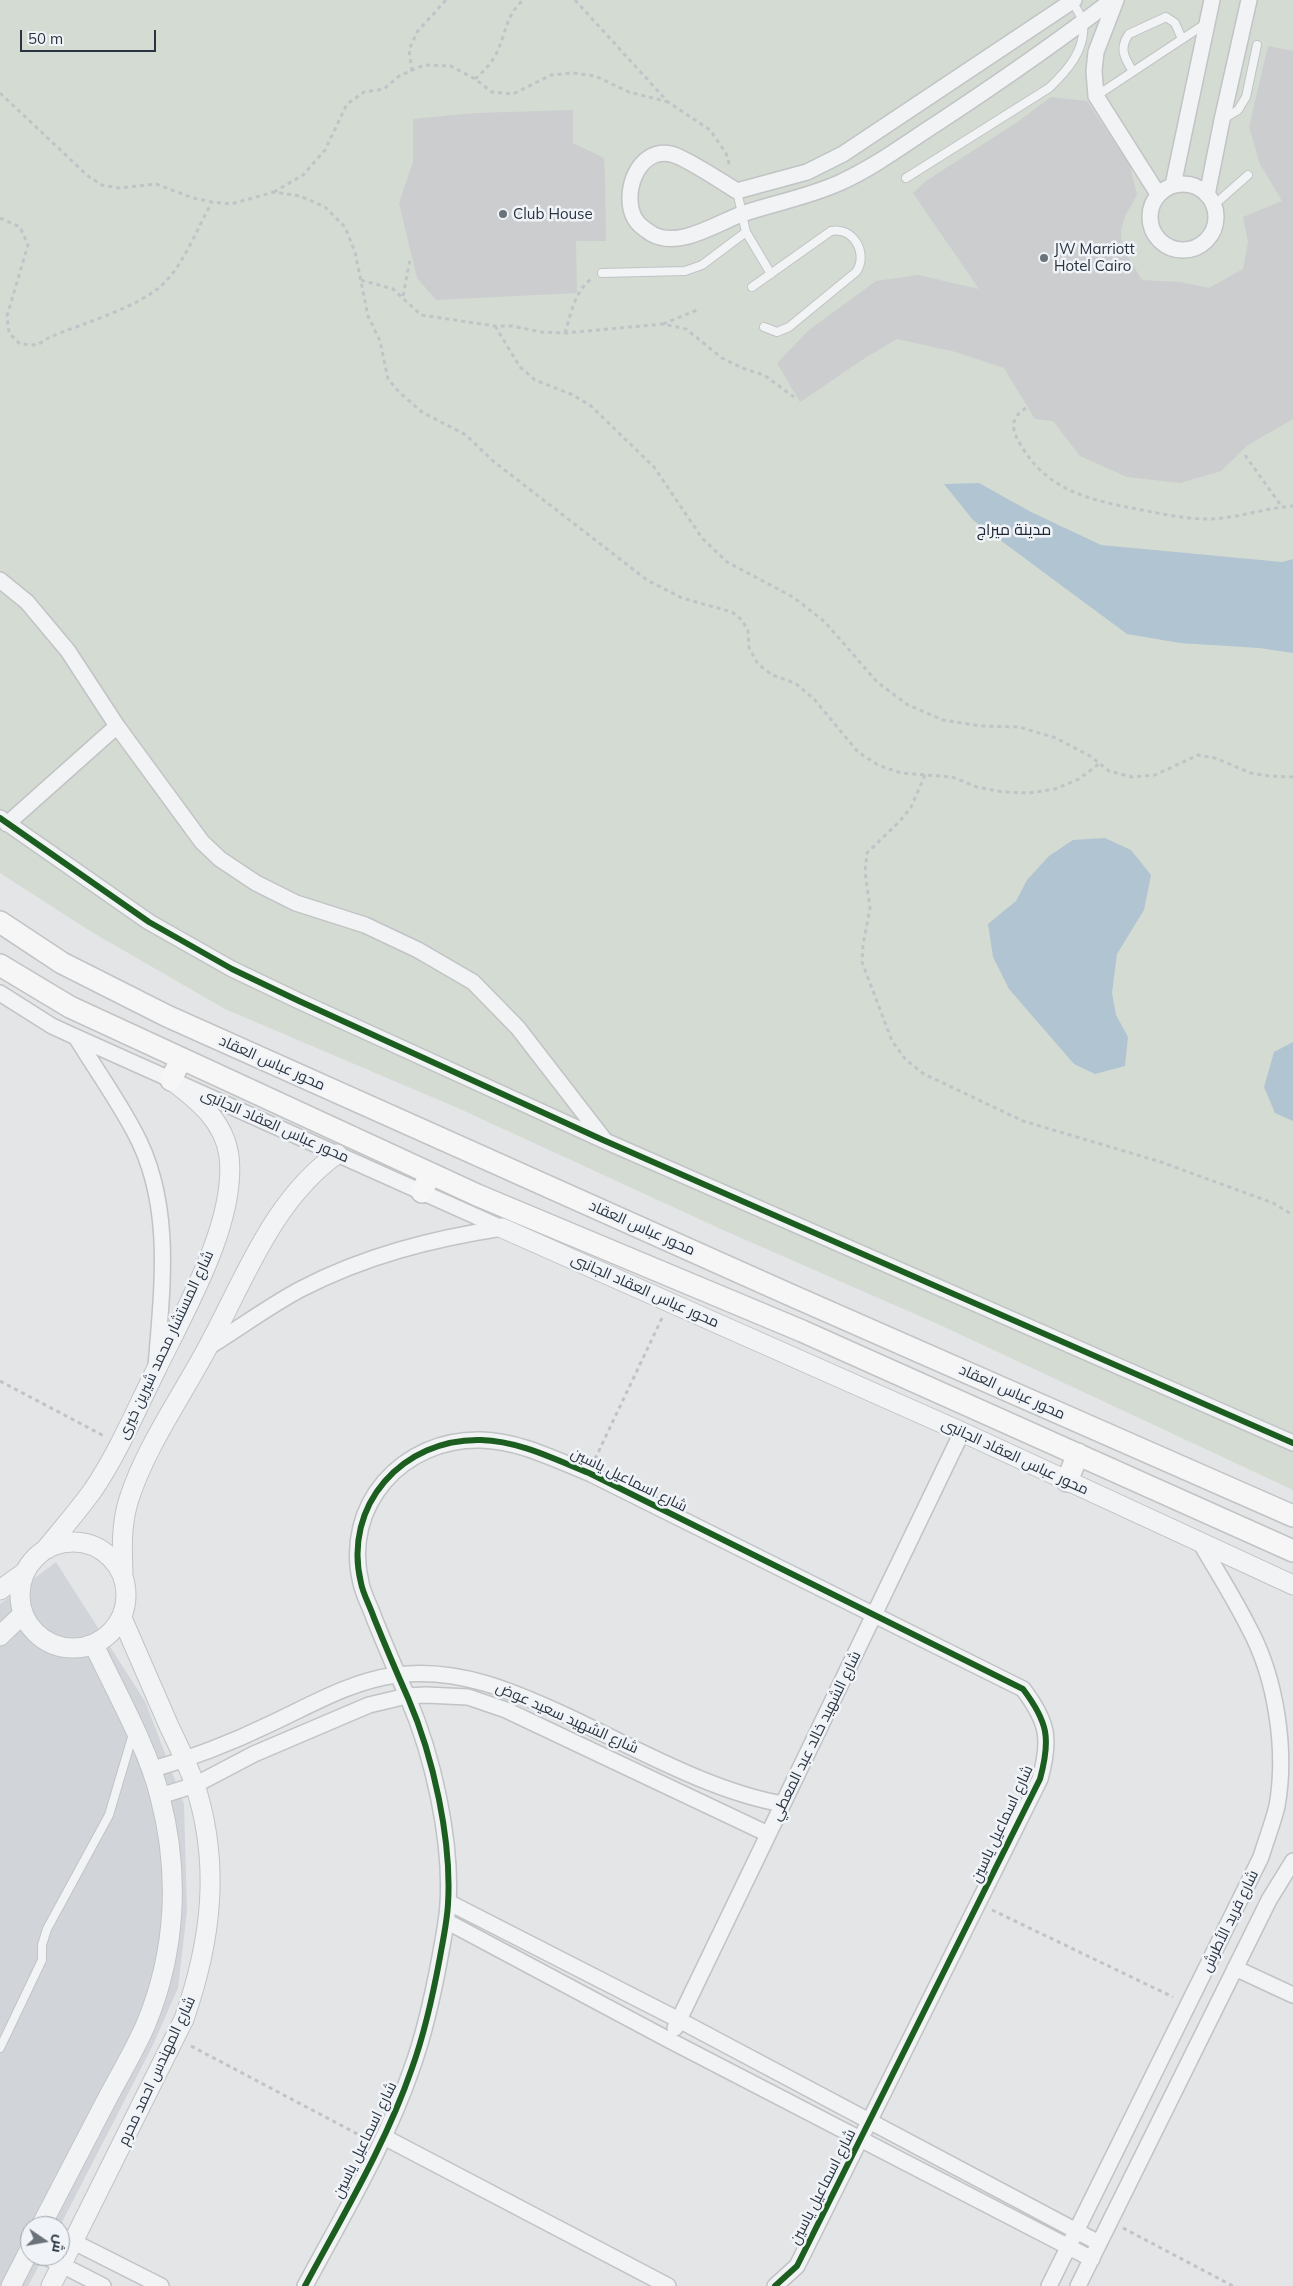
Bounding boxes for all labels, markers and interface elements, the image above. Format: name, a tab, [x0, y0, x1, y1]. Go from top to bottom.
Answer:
scale bar	[22, 20, 159, 52]
text: 50 m	[28, 29, 63, 48]
place label: Club House	[513, 205, 593, 223]
marker: Club House	[497, 208, 509, 220]
place label: JW Marriott Hotel Cairo	[1054, 240, 1135, 275]
marker: JW Marriott Hotel Cairo	[1038, 252, 1050, 264]
district label: مدينة ميراج	[977, 520, 1051, 540]
street label: محور عباس العقاد	[216, 1032, 328, 1094]
street label: محور عباس العقاد الجانبى	[198, 1085, 352, 1167]
street label: محور عباس العقاد	[586, 1197, 698, 1259]
street label: شارع المستشار محمد شيرين خيرى	[114, 1248, 218, 1442]
street label: محور عباس العقاد الجانبى	[568, 1250, 722, 1332]
street label: محور عباس العقاد	[956, 1361, 1068, 1423]
street label: محور عباس العقاد الجانبى	[939, 1415, 1091, 1499]
street label: شارع اسماعيل ياسين	[568, 1444, 690, 1516]
street label: شارع الشهيد خالد عبد المعطي	[767, 1648, 865, 1824]
street label: شارع الشهيد سعيد عوض	[493, 1678, 641, 1758]
street label: شارع اسماعيل ياسين	[967, 1762, 1037, 1886]
street label: شارع فريد الأطرش	[1198, 1867, 1262, 1975]
street label: شارع المهندس احمد محرم	[114, 1993, 200, 2149]
street label: شارع اسماعيل ياسين	[329, 2079, 401, 2201]
street label: شارع اسماعيل ياسين	[786, 2126, 860, 2248]
north arrow	[20, 2216, 70, 2266]
text: ش	[48, 2233, 69, 2255]

